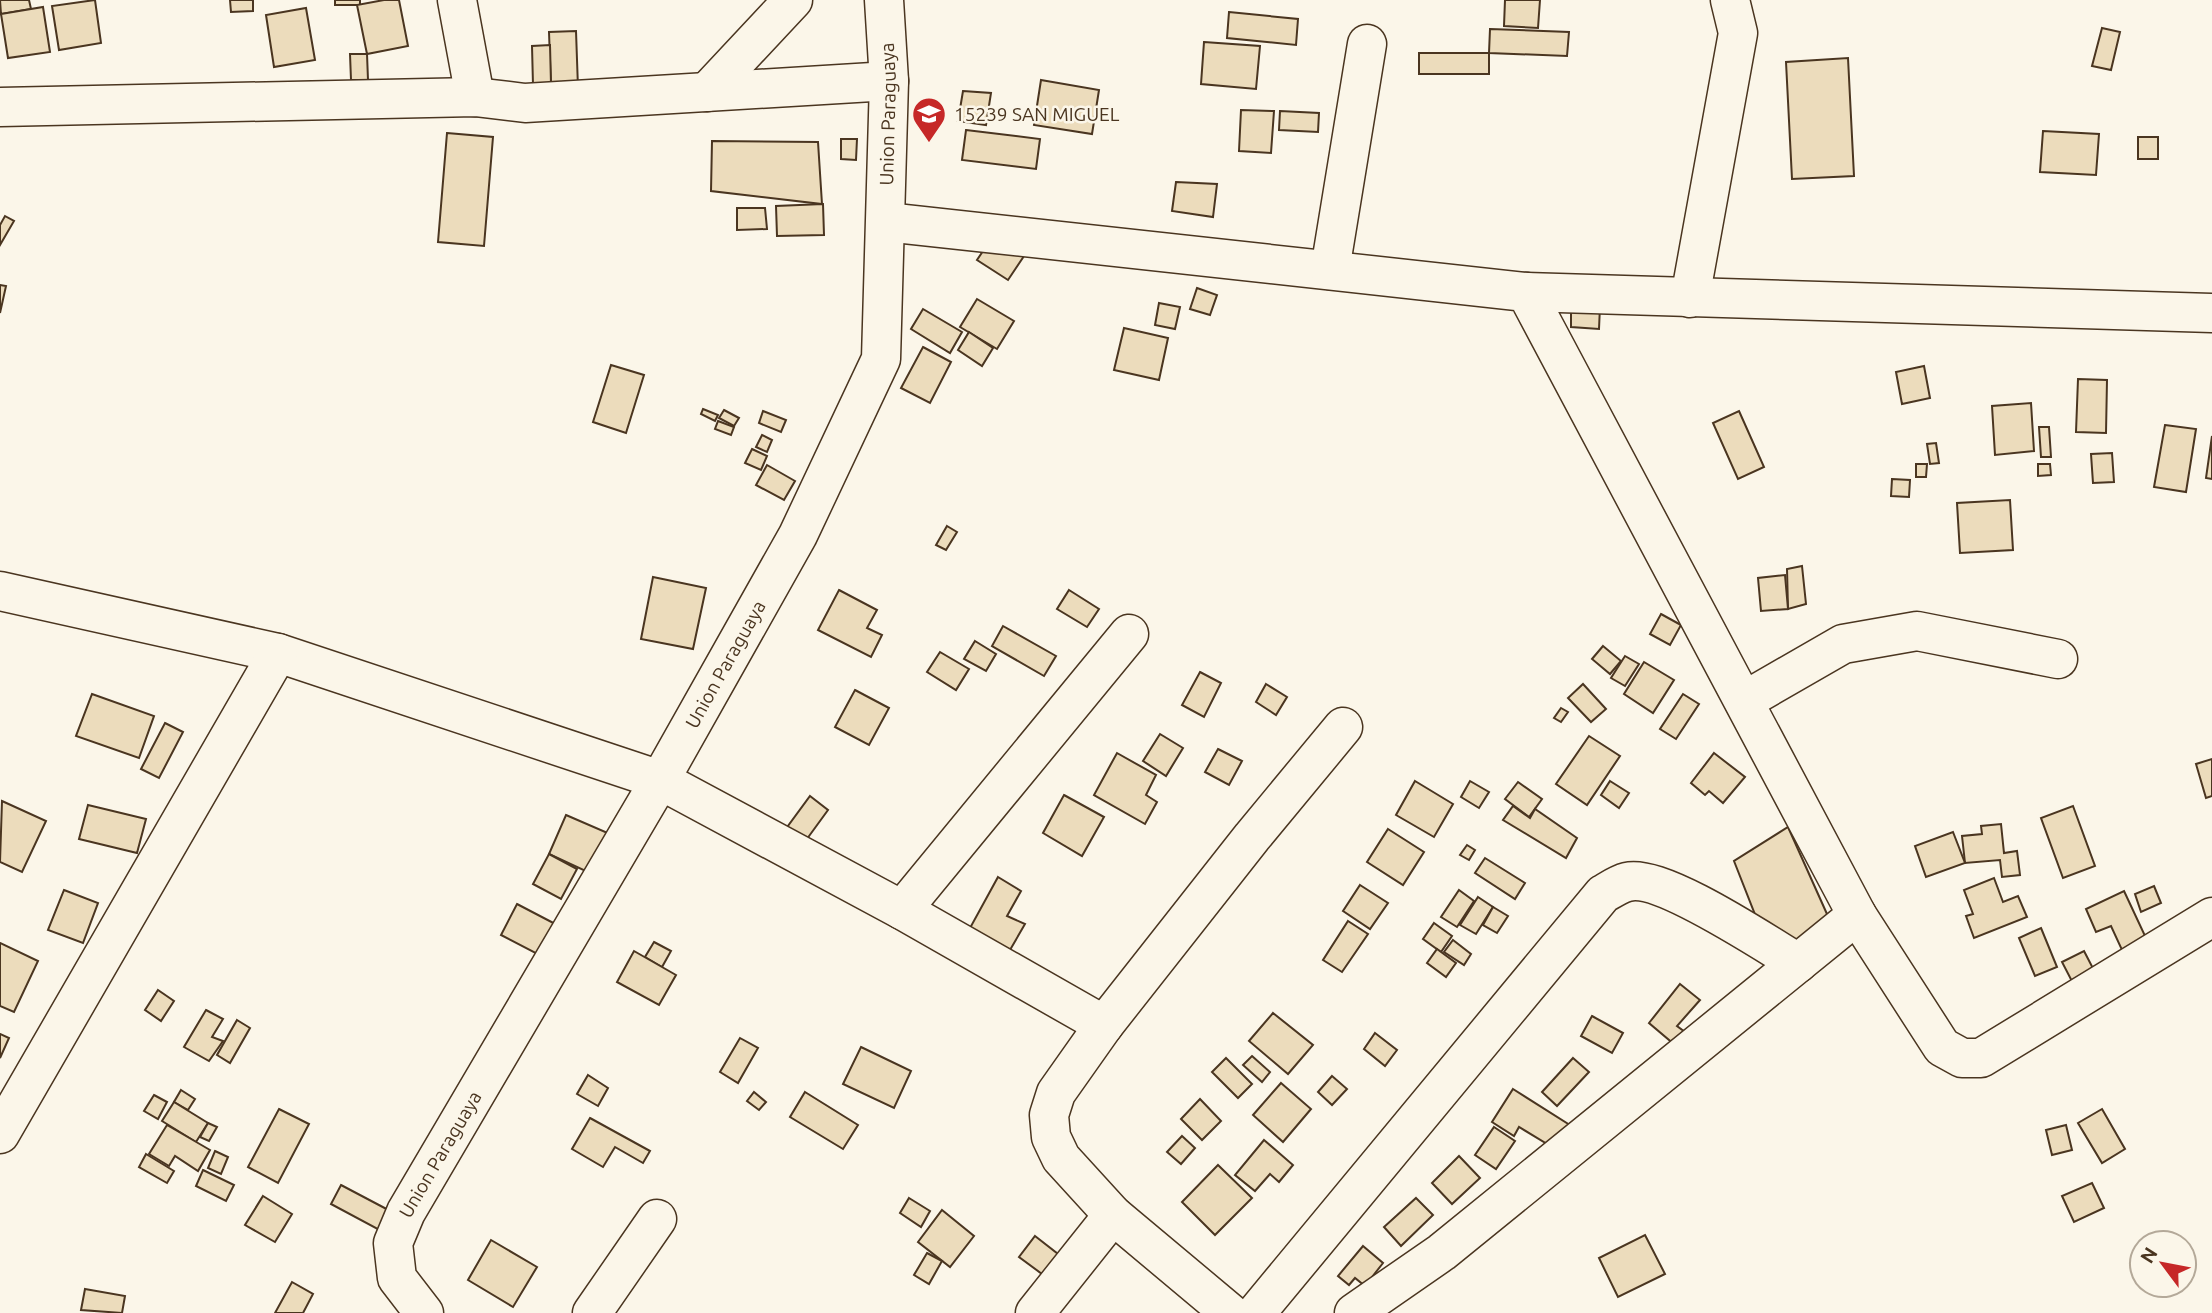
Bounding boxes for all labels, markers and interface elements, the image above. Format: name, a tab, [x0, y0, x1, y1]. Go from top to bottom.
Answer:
street label: Union Paraguaya	[875, 42, 900, 186]
school or university icon: 15239 SAN MIGUEL	[910, 95, 948, 144]
place label: 15239 SAN MIGUEL	[954, 103, 1120, 125]
street label: Union Paraguaya	[680, 596, 770, 732]
street label: Union Paraguaya	[394, 1087, 486, 1222]
north arrow	[2128, 1229, 2198, 1299]
text: N	[2135, 1243, 2162, 1267]

